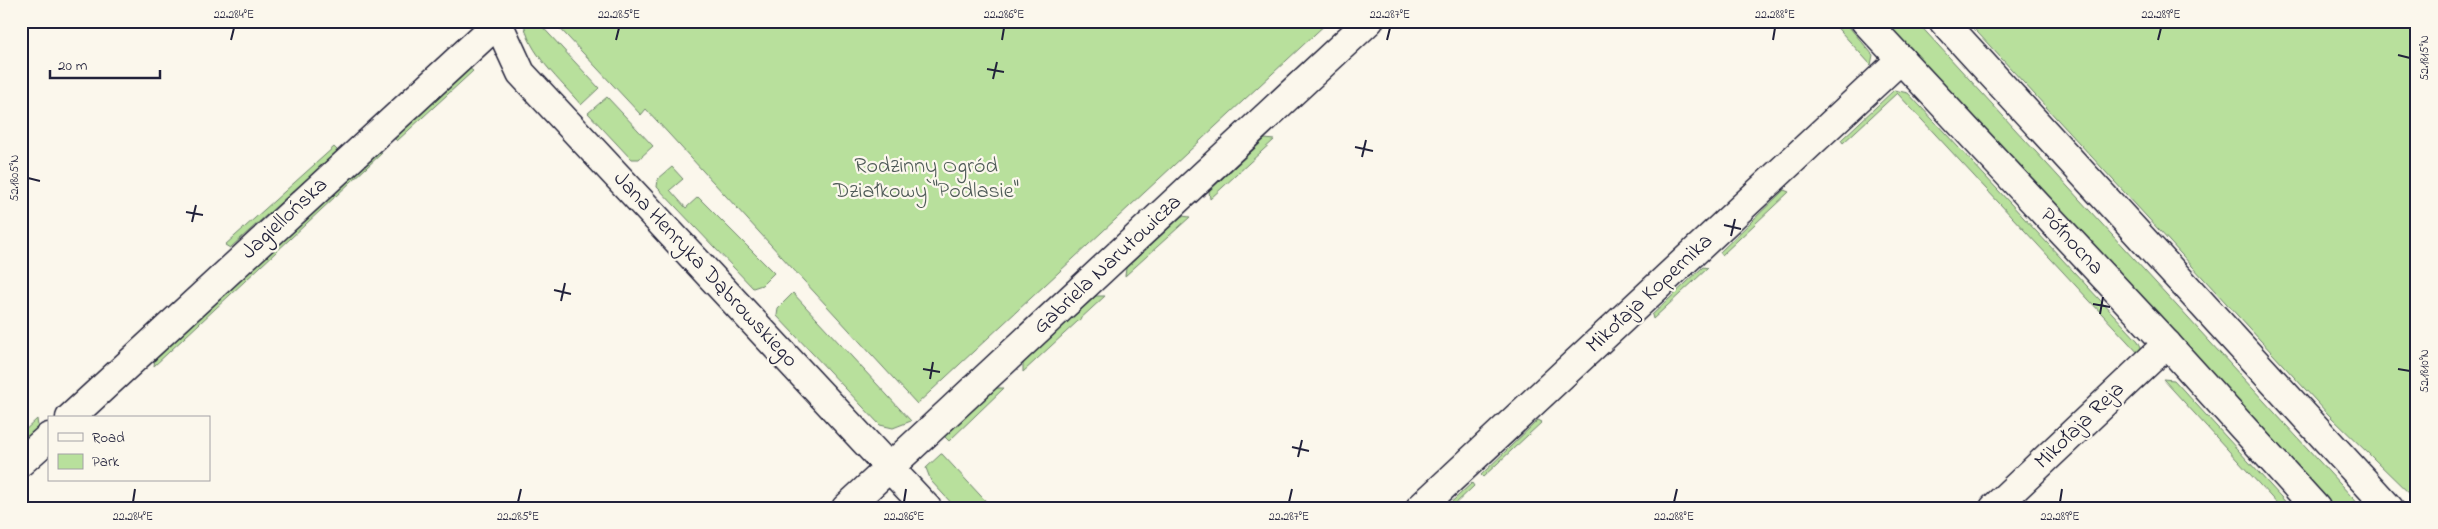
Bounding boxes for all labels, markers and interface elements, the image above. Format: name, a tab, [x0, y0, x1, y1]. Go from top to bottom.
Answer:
text: 22.284°E	[214, 6, 254, 24]
text: 22.285°E	[598, 6, 640, 24]
text: 22.286°E	[984, 6, 1024, 24]
text: 22.287°E	[1370, 6, 1410, 24]
text: 22.288°E	[1755, 6, 1795, 24]
text: 22.289°E	[2142, 6, 2180, 24]
text: 52.1815°N	[2416, 35, 2434, 81]
scale bar	[50, 48, 160, 80]
text: 20 m	[58, 55, 88, 77]
park label: Rodzinny Ogród Działkowy "Podlasie"	[832, 151, 1019, 209]
text: 52.1805°N	[6, 155, 24, 201]
street label: Jana Henryka Dąbrowskiego	[604, 164, 805, 376]
street label: Jagiellońska	[234, 170, 336, 269]
street label: Gabriela Narutowicza	[1026, 187, 1190, 343]
street label: Północna	[2031, 201, 2111, 283]
street label: Mikołaja Kopernika	[1579, 227, 1721, 361]
text: 52.1810°N	[2416, 349, 2434, 393]
street label: Mikołaja Reja	[2028, 375, 2132, 477]
legend	[48, 416, 210, 482]
text: Road	[92, 427, 125, 449]
text: Park	[92, 451, 120, 473]
text: 22.284°E	[113, 508, 153, 526]
text: 22.285°E	[497, 508, 539, 526]
text: 22.286°E	[884, 508, 924, 526]
text: 22.287°E	[1269, 508, 1309, 526]
text: 22.288°E	[1654, 508, 1694, 526]
text: 22.289°E	[2041, 508, 2079, 526]

